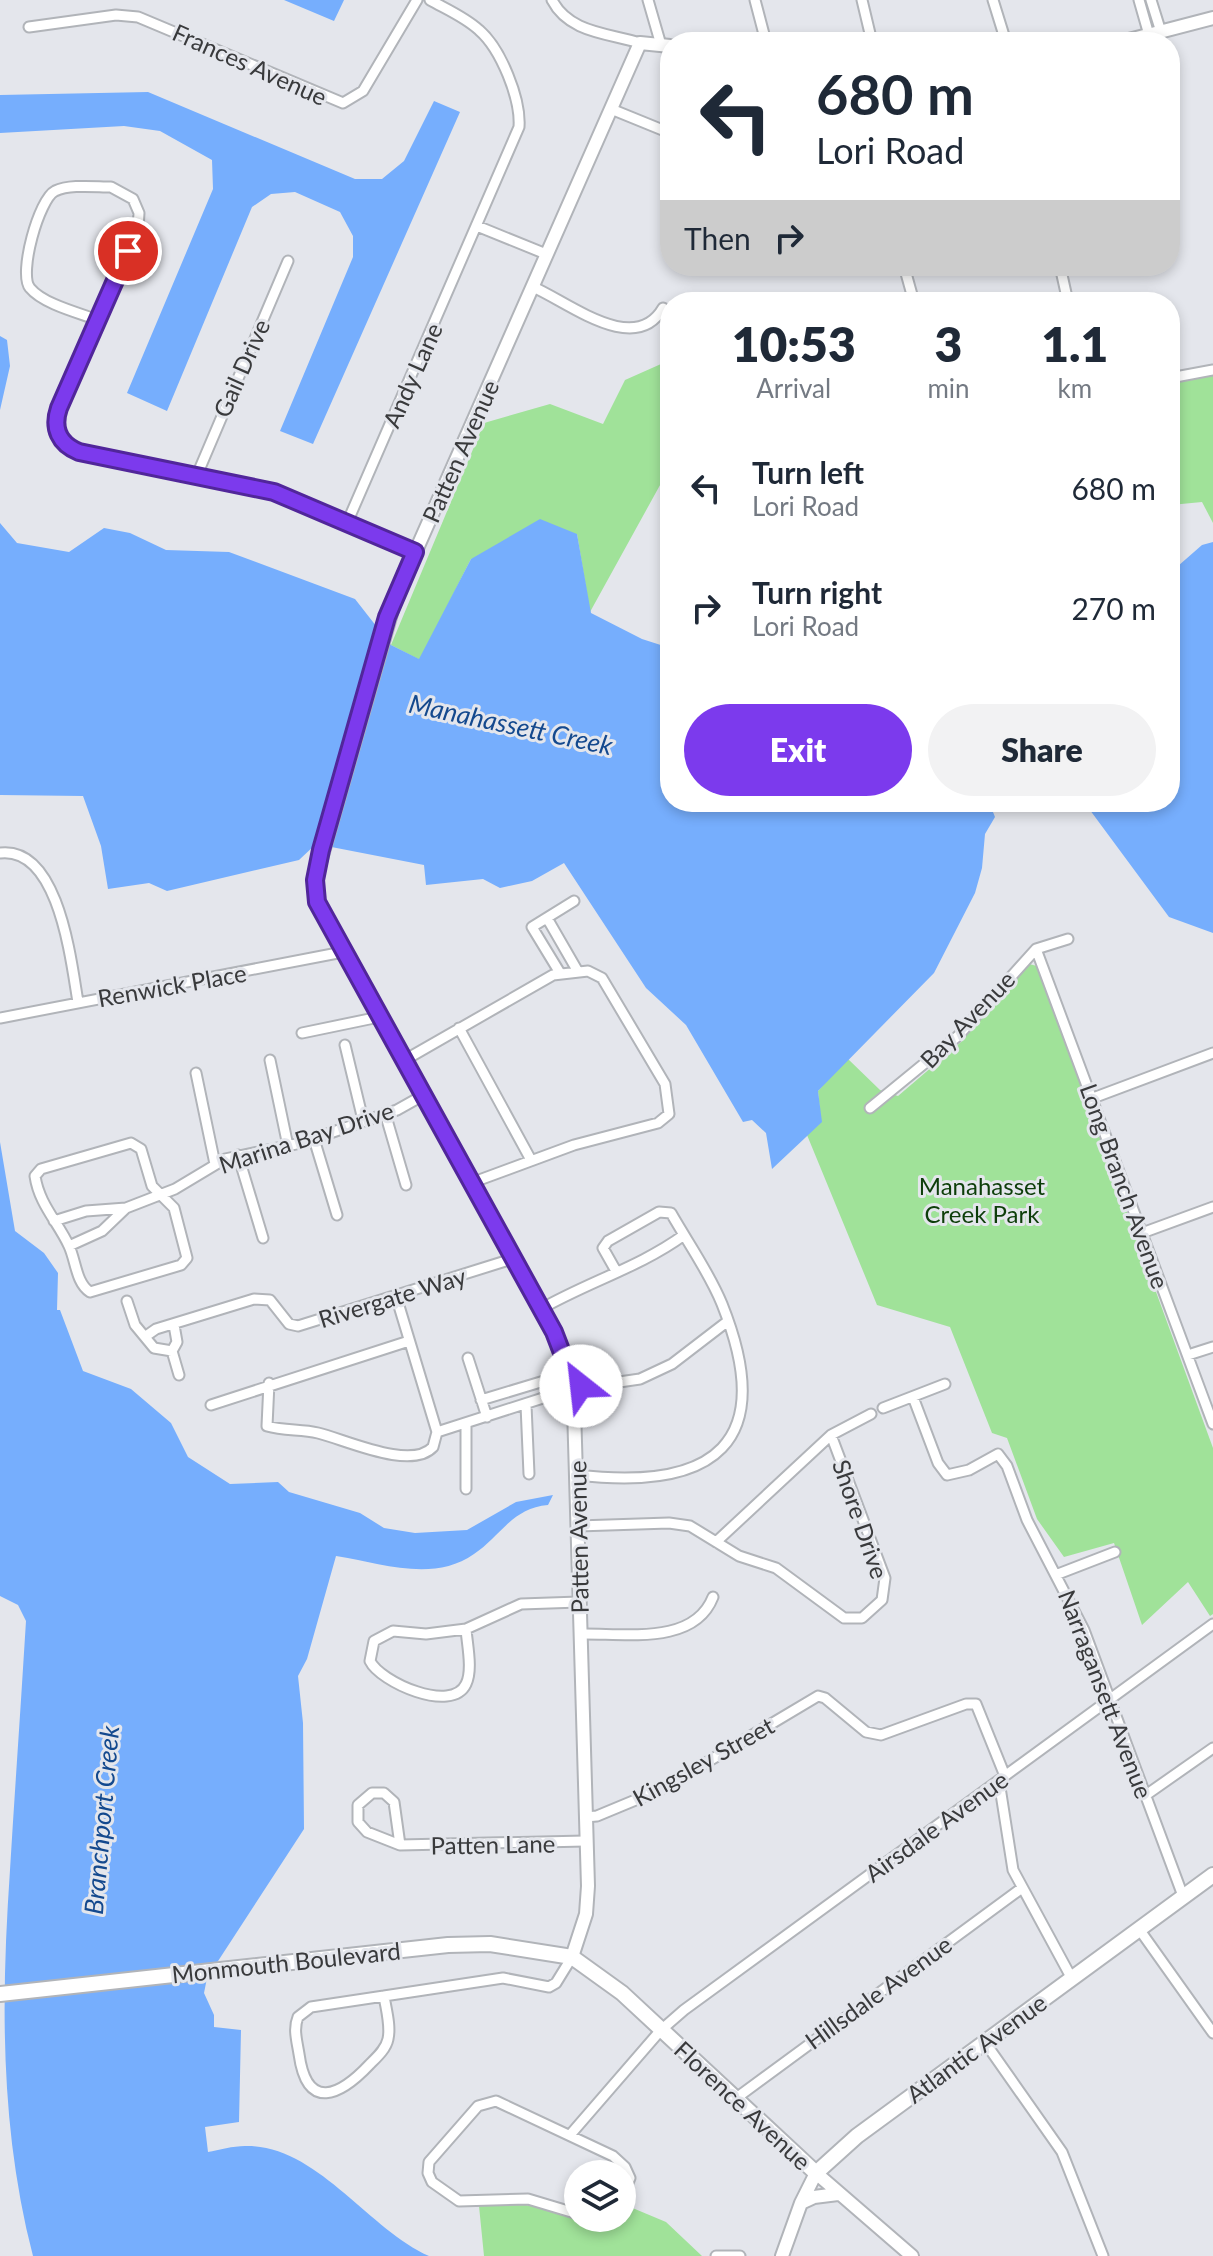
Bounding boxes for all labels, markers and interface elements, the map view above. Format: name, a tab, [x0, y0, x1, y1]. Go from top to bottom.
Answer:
street label: Frances Avenue	[168, 17, 332, 111]
text: 680 m	[816, 60, 974, 127]
icon: left	[684, 64, 788, 168]
text: Lori Road	[816, 128, 964, 172]
icon: right	[767, 216, 811, 260]
pin	[94, 217, 162, 285]
text: Then	[684, 220, 751, 256]
icon: arrive	[106, 229, 150, 273]
street label: Gail Drive	[207, 315, 275, 421]
text: 10:53	[732, 315, 856, 372]
text: 3	[935, 315, 962, 372]
text: 1.1	[1041, 315, 1108, 372]
street label: Andy Lane	[376, 318, 448, 432]
text: Arrival	[756, 372, 831, 404]
text: min	[927, 372, 970, 404]
text: km	[1057, 372, 1092, 404]
street label: Patten Avenue	[416, 375, 504, 527]
text: Turn left	[752, 454, 864, 490]
icon: left	[684, 466, 728, 510]
text: 680 m	[1071, 470, 1156, 506]
text: Lori Road	[752, 490, 859, 522]
text: Turn right	[752, 574, 882, 610]
icon: right	[684, 586, 728, 630]
text: 270 m	[1071, 590, 1156, 626]
text: Lori Road	[752, 610, 859, 642]
water label: Manahassett Creek	[406, 687, 616, 761]
button: Exit	[684, 704, 912, 796]
button: Share	[928, 704, 1156, 796]
street label: Renwick Place	[95, 958, 249, 1012]
street label: Bay Avenue	[914, 964, 1020, 1074]
street label: Long Branch Avenue	[1074, 1080, 1176, 1292]
street label: Marina Bay Drive	[215, 1095, 397, 1179]
park label: Manahasset Creek Park	[919, 1171, 1046, 1228]
street label: Rivergate Way	[315, 1261, 470, 1333]
position arrow	[539, 1344, 623, 1428]
street label: Shore Drive	[827, 1456, 895, 1582]
street label: Patten Avenue	[562, 1460, 594, 1614]
street label: Narragansett Avenue	[1053, 1586, 1159, 1802]
street label: Kingsley Street	[627, 1710, 779, 1812]
water label: Branchport Creek	[77, 1724, 125, 1916]
street label: Airsdale Avenue	[859, 1764, 1013, 1888]
street label: Patten Lane	[430, 1828, 556, 1860]
street label: Hillsdale Avenue	[799, 1929, 957, 2055]
street label: Monmouth Boulevard	[170, 1936, 402, 1988]
street label: Atlantic Avenue	[900, 1987, 1052, 2109]
street label: Florence Avenue	[669, 2034, 817, 2176]
map controls	[564, 2160, 636, 2232]
button: layers	[564, 2160, 636, 2232]

